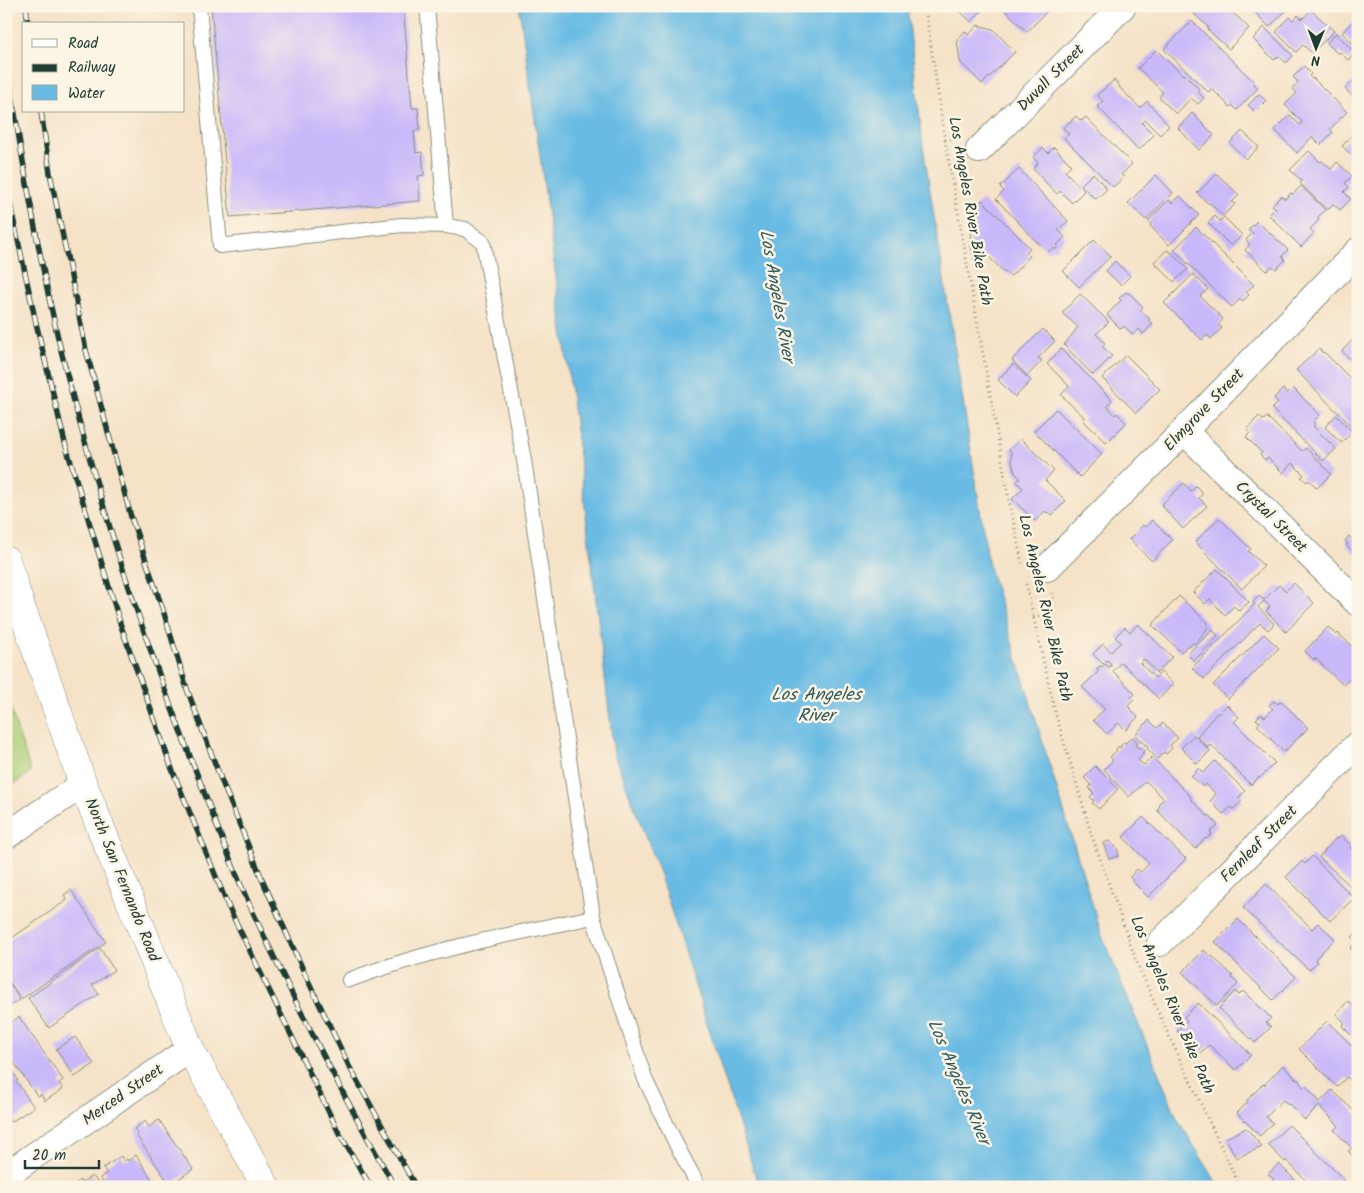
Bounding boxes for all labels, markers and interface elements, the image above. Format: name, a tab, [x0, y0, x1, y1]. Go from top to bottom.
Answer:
legend	[22, 22, 185, 112]
north arrow	[1292, 22, 1342, 72]
text: Road	[68, 32, 99, 56]
street label: Duvall Street	[1011, 38, 1091, 118]
text: N	[1311, 49, 1320, 71]
text: Railway	[68, 56, 116, 80]
text: Water	[68, 82, 105, 106]
street label: Los Angeles River Bike Path	[941, 115, 999, 307]
water label: Los Angeles River	[750, 228, 803, 368]
street label: Elmgrove Street	[1158, 362, 1251, 457]
street label: Crystal Street	[1229, 475, 1314, 560]
street label: Los Angeles River Bike Path	[1011, 512, 1079, 704]
water label: Los Angeles River	[771, 681, 863, 731]
street label: North San Fernando Road	[78, 794, 167, 967]
street label: Fernleaf Street	[1214, 799, 1304, 889]
street label: Los Angeles River Bike Path	[1123, 912, 1221, 1098]
water label: Los Angeles River	[918, 1015, 999, 1153]
street label: Merced Street	[77, 1057, 169, 1132]
scale bar	[25, 1138, 99, 1170]
text: 20 m	[32, 1144, 66, 1168]

